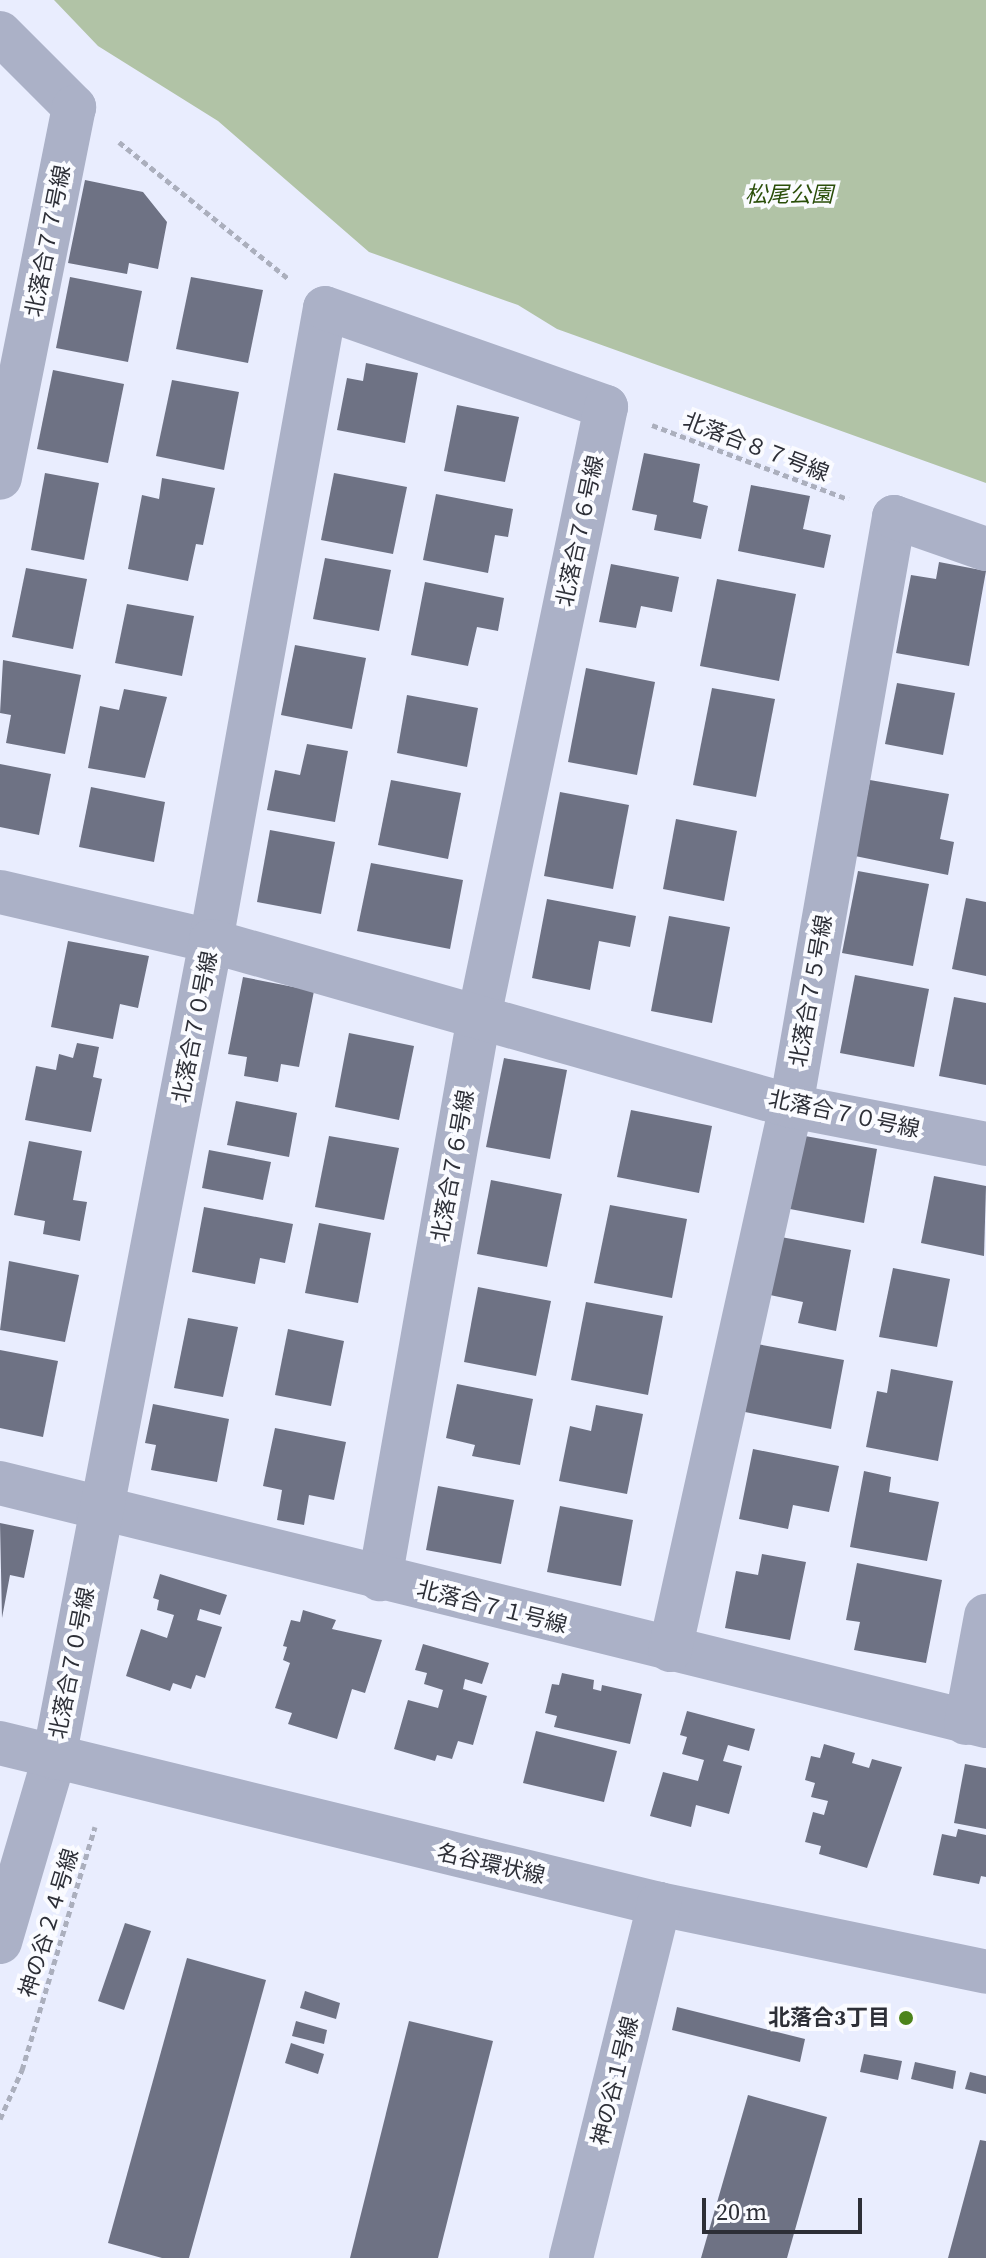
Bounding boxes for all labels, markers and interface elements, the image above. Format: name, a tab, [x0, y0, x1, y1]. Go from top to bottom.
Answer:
street label: 北落合７７号線	[20, 163, 76, 319]
park label: 松尾公園	[745, 182, 833, 208]
street label: 北落合８７号線	[679, 407, 833, 487]
street label: 北落合７６号線	[551, 453, 609, 609]
street label: 北落合７５号線	[785, 913, 837, 1069]
street label: 北落合７０号線	[167, 949, 223, 1105]
street label: 北落合７０号線	[766, 1085, 922, 1143]
street label: 北落合７６号線	[427, 1088, 479, 1244]
street label: 北落合７１号線	[414, 1576, 570, 1638]
street label: 北落合７０号線	[44, 1585, 100, 1741]
street label: 名谷環状線	[434, 1839, 548, 1889]
street label: 神の谷２４号線	[14, 1846, 84, 2000]
place label: 北落合3丁目	[768, 2005, 890, 2031]
marker: 北落合3丁目	[897, 2009, 915, 2027]
street label: 神の谷１号線	[586, 2014, 644, 2148]
scale bar	[706, 2182, 866, 2232]
text: 20 m	[716, 2195, 767, 2228]

